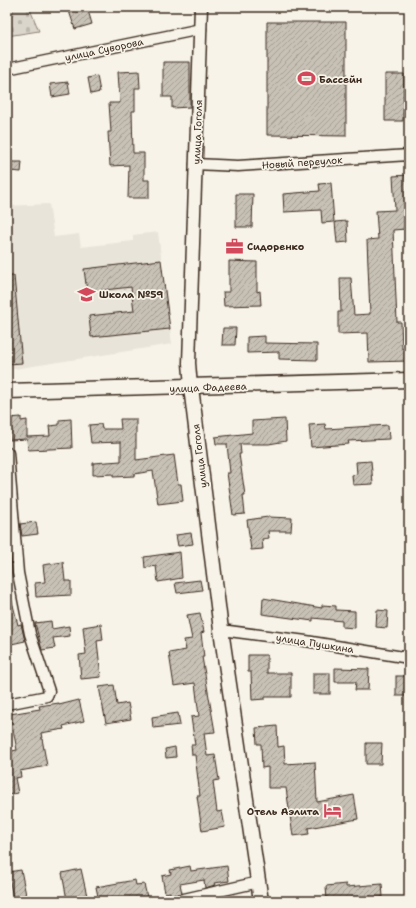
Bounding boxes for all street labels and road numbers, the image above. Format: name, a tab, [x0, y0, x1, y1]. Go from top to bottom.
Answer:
street label: улица Суворова	[64, 35, 145, 64]
street label: улица Гоголя	[190, 100, 205, 165]
street label: Новый переулок	[261, 153, 344, 172]
street label: улица Фадеева	[169, 380, 248, 395]
street label: улица Гоголя	[189, 423, 210, 489]
street label: улица Пушкина	[275, 631, 355, 656]

